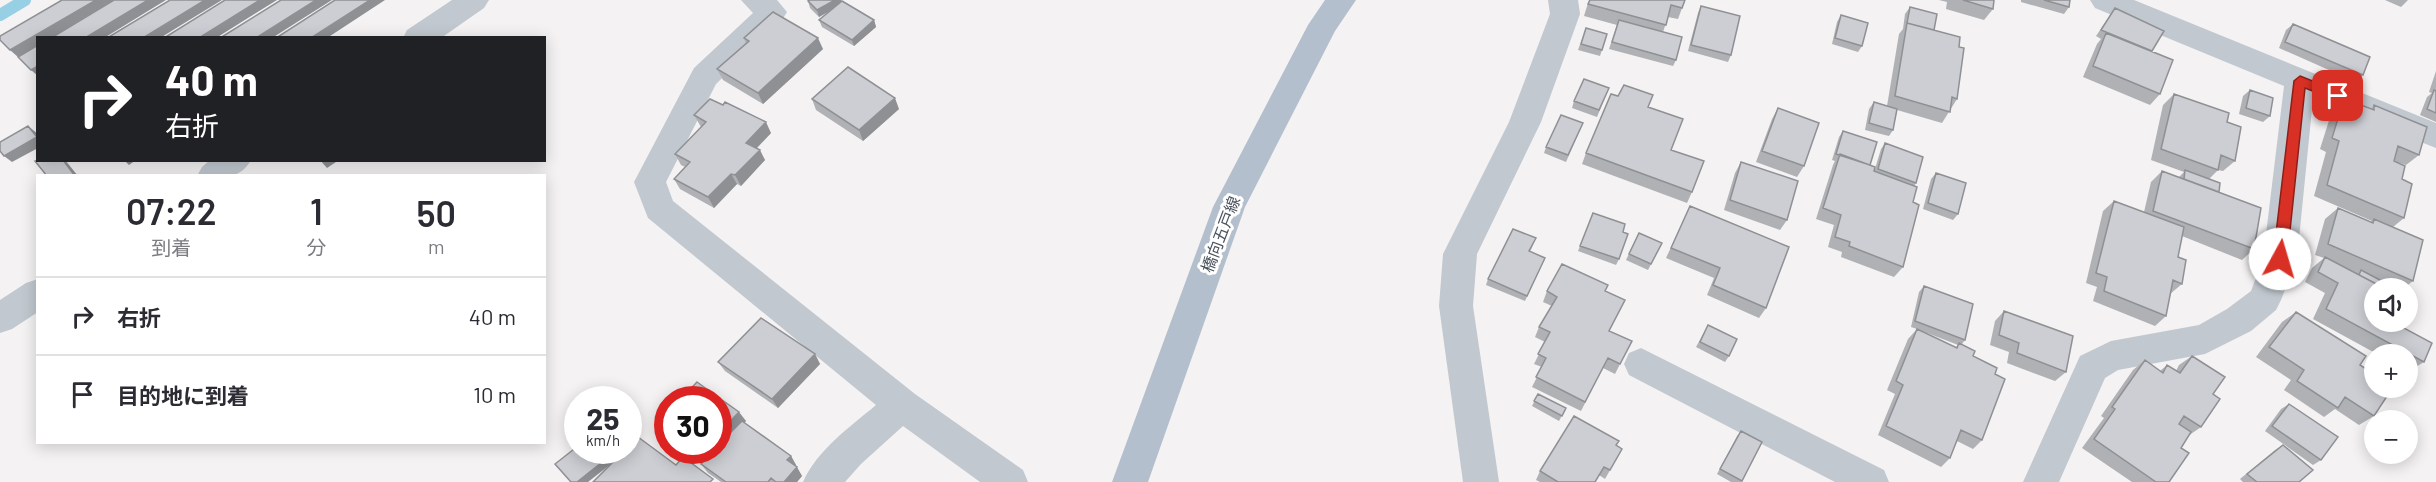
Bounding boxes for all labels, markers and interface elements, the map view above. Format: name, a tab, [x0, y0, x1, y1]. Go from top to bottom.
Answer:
text: 40 m	[165, 54, 258, 104]
icon: right	[66, 60, 144, 138]
pin	[2312, 70, 2363, 121]
icon: arrive	[2321, 79, 2354, 112]
text: 右折	[165, 109, 219, 141]
text: 07:22	[126, 189, 216, 232]
text: 1	[310, 189, 323, 232]
text: 50	[416, 191, 456, 234]
street label: 橋向五戸線	[1197, 193, 1243, 275]
position arrow	[2248, 227, 2312, 291]
text: m	[428, 234, 445, 258]
text: 到着	[151, 235, 191, 259]
text: 分	[306, 235, 326, 259]
map controls	[2364, 278, 2418, 464]
button: sound	[2364, 278, 2418, 332]
icon: right	[66, 300, 99, 333]
text: 40 m	[469, 303, 516, 329]
text: 右折	[117, 304, 161, 330]
button: +	[2364, 344, 2418, 398]
icon: arrive	[66, 378, 99, 411]
text: 10 m	[473, 381, 516, 407]
text: 目的地に到着	[117, 382, 249, 408]
speed limit sign: 30	[654, 386, 732, 464]
text: 25	[587, 400, 619, 436]
button: −	[2364, 410, 2418, 464]
text: km/h	[586, 431, 620, 449]

